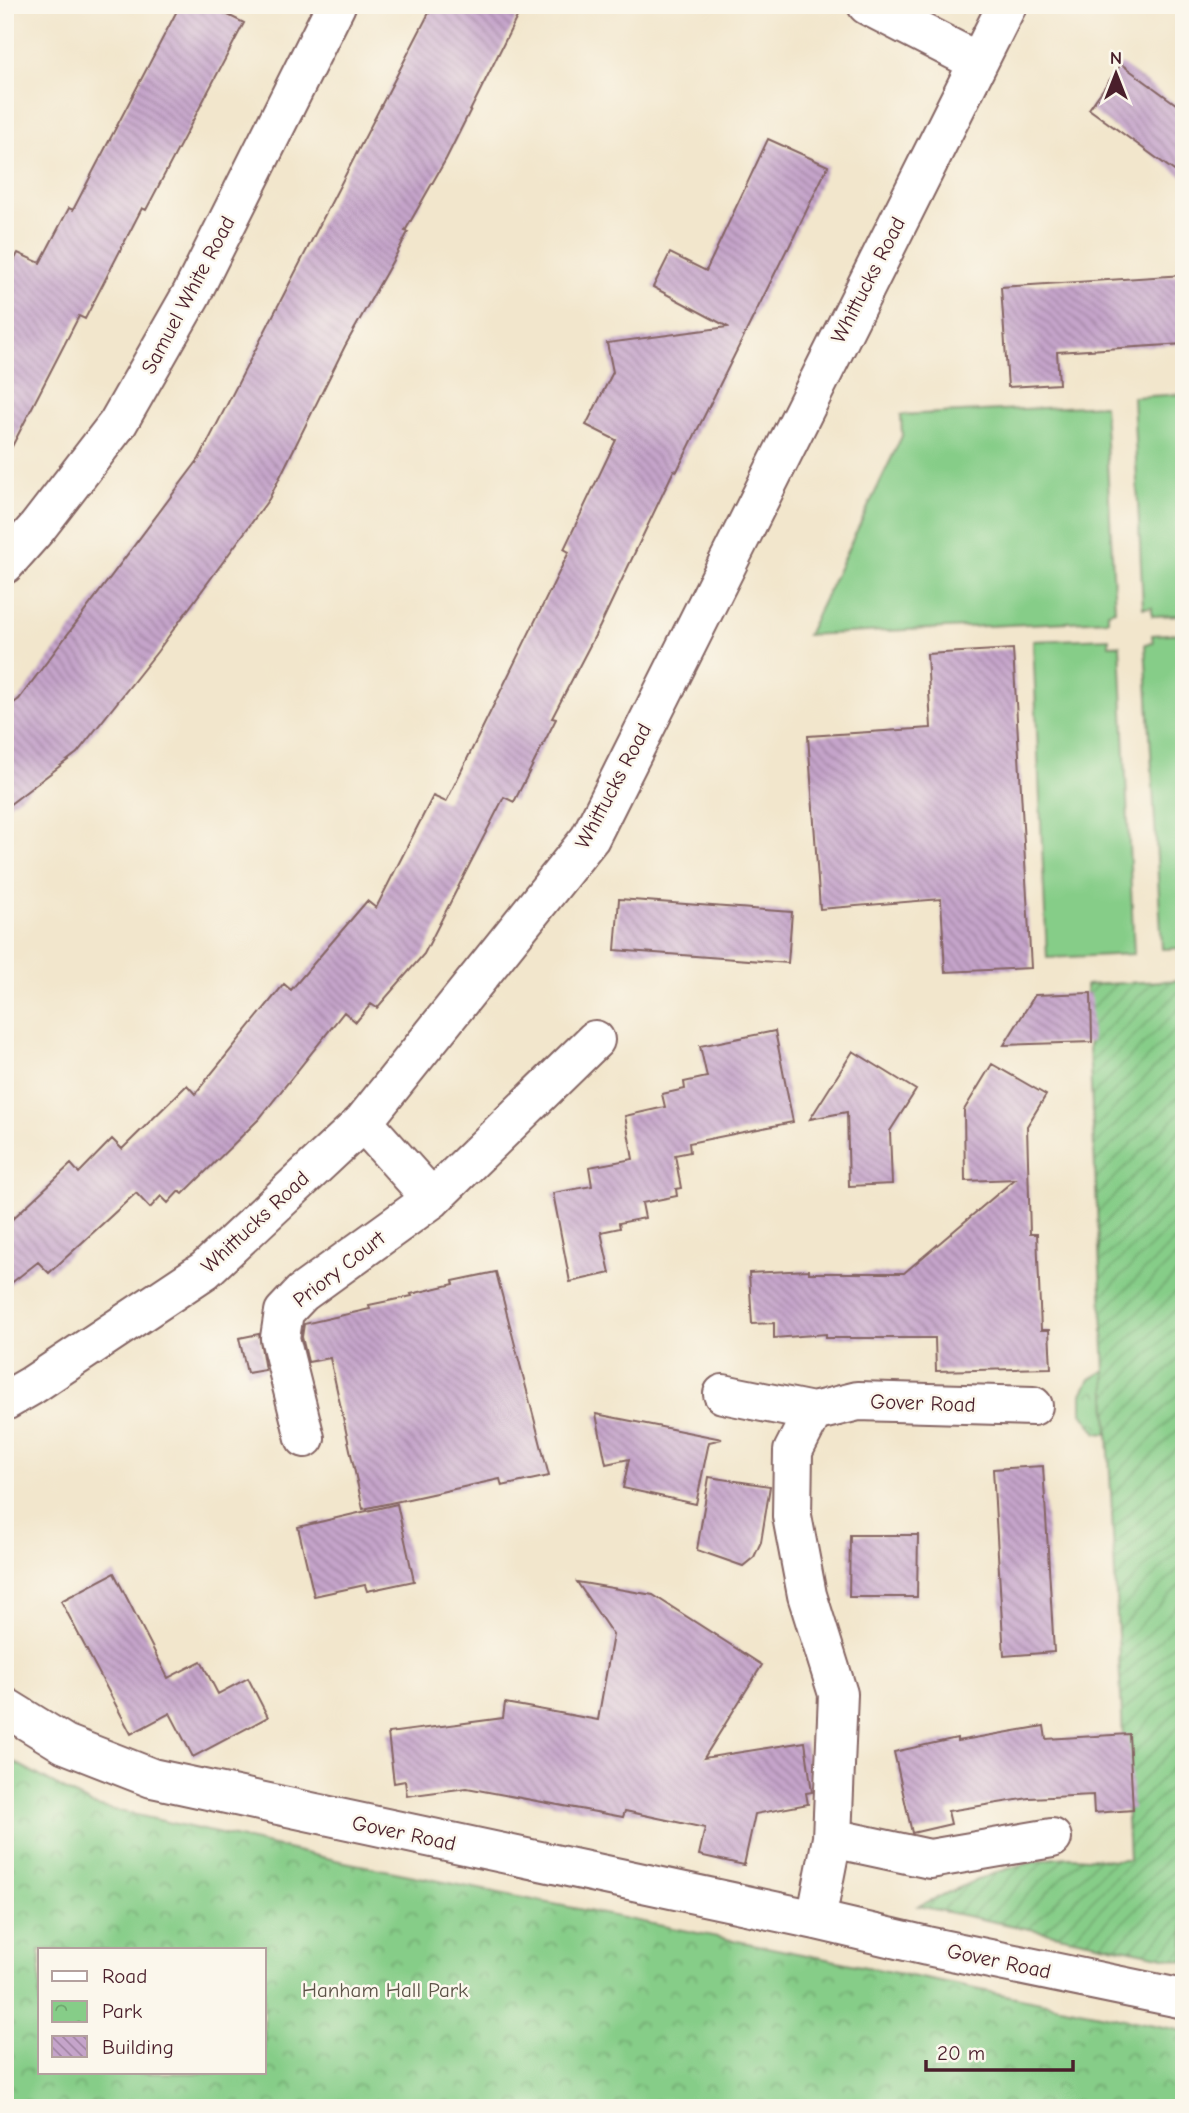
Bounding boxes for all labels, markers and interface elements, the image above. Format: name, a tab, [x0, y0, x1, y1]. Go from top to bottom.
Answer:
north arrow	[1080, 38, 1150, 108]
text: N	[1110, 47, 1122, 69]
street label: Samuel White Road	[136, 212, 240, 378]
street label: Whittucks Road	[826, 213, 910, 347]
street label: Whittucks Road	[570, 719, 656, 853]
street label: Whittucks Road	[196, 1166, 314, 1278]
street label: Priory Court	[288, 1225, 390, 1312]
street label: Gover Road	[870, 1389, 976, 1417]
street label: Gover Road	[350, 1810, 458, 1856]
street label: Gover Road	[945, 1938, 1053, 1984]
legend	[38, 1948, 266, 2074]
text: Road	[102, 1964, 147, 1988]
park label: Hanham Hall Park	[302, 1978, 468, 2002]
text: Park	[102, 1999, 142, 2023]
scale bar	[926, 2029, 1074, 2073]
text: Building	[102, 2035, 174, 2059]
text: 20 m	[937, 2041, 985, 2065]

